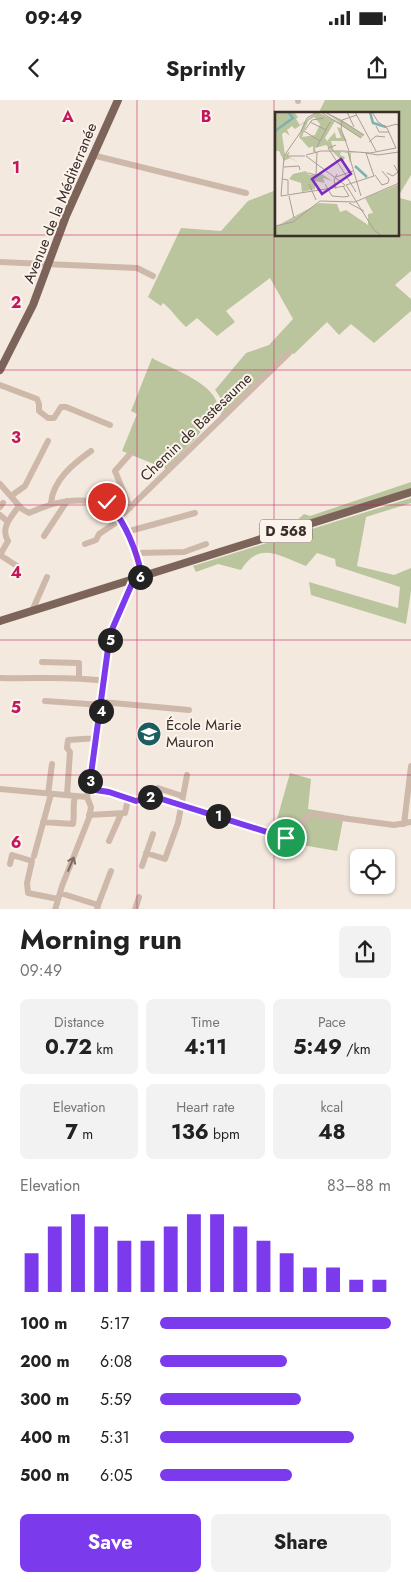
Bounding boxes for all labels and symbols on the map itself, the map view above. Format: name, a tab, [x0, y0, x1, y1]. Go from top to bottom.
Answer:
text: A	[61, 105, 74, 128]
text: B	[201, 105, 211, 128]
inset map	[275, 112, 398, 236]
street label: Avenue de la Méditerranée	[18, 119, 102, 287]
text: 1	[12, 156, 20, 179]
text: 2	[11, 291, 21, 314]
street label: Chemin de Bastesaume	[135, 367, 257, 486]
text: 3	[11, 426, 21, 449]
pin	[86, 481, 128, 523]
road number: D 568	[260, 520, 312, 542]
text: 4	[10, 561, 22, 584]
pin: 6	[128, 564, 152, 590]
pin: 5	[98, 628, 122, 652]
text: 5	[11, 696, 21, 719]
pin: 4	[88, 698, 114, 724]
place label: École Marie Mauron	[166, 714, 242, 753]
school or university icon: École Marie Mauron	[136, 721, 162, 747]
pin: 3	[78, 768, 102, 794]
pin: 2	[138, 784, 162, 810]
pin: 1	[206, 804, 230, 828]
pin	[265, 817, 307, 859]
text: 6	[11, 831, 21, 854]
one-way arrow	[67, 857, 77, 872]

